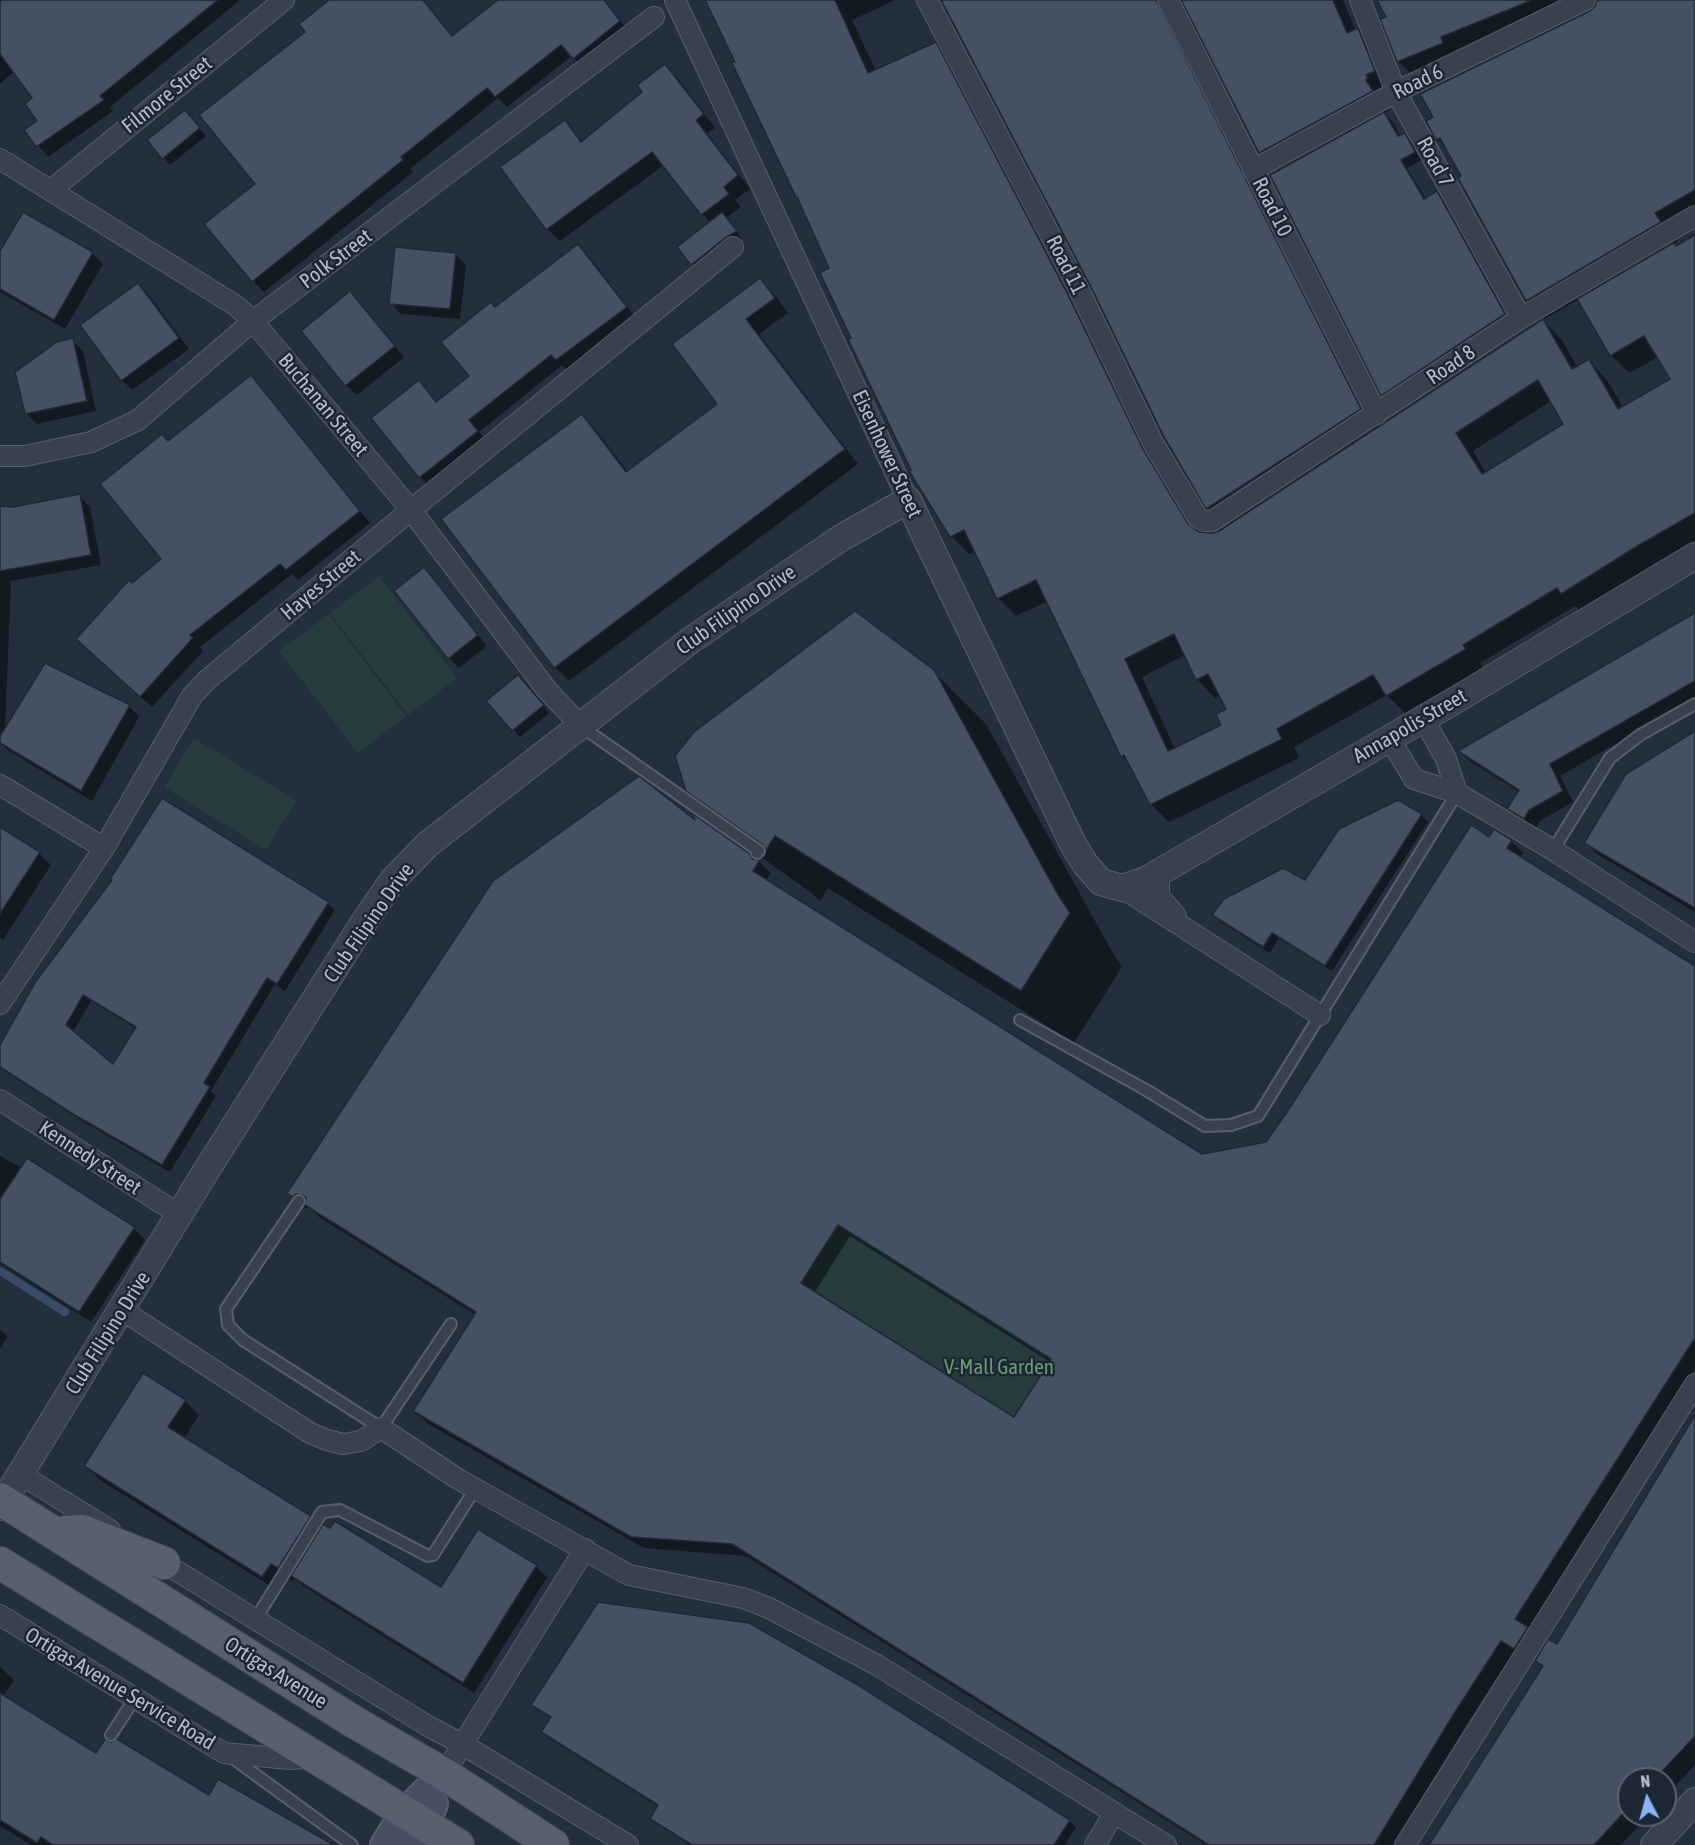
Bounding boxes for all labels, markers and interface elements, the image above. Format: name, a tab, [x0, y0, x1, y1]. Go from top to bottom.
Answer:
street label: Filmore Street	[117, 51, 217, 139]
street label: Road 6	[1389, 59, 1447, 105]
street label: Road 7	[1411, 133, 1459, 191]
street label: Road 10	[1247, 173, 1297, 241]
street label: Polk Street	[295, 224, 377, 294]
street label: Road 11	[1041, 231, 1091, 299]
street label: Road 8	[1422, 340, 1480, 390]
street label: Buchanan Street	[273, 348, 373, 462]
street label: Eisenhower Street	[846, 386, 928, 522]
street label: Hayes Street	[276, 544, 366, 626]
street label: Club Filipino Drive	[671, 559, 801, 661]
street label: Annapolis Street	[1349, 683, 1471, 769]
street label: Club Filipino Drive	[318, 858, 420, 988]
street label: Kennedy Street	[34, 1116, 146, 1200]
street label: Club Filipino Drive	[60, 1267, 156, 1399]
park label: V-Mall Garden	[944, 1354, 1054, 1380]
street label: Ortigas Avenue Service Road	[20, 1622, 220, 1756]
street label: Ortigas Avenue	[220, 1632, 332, 1714]
north arrow	[1617, 1767, 1677, 1827]
text: N	[1640, 1772, 1651, 1791]

